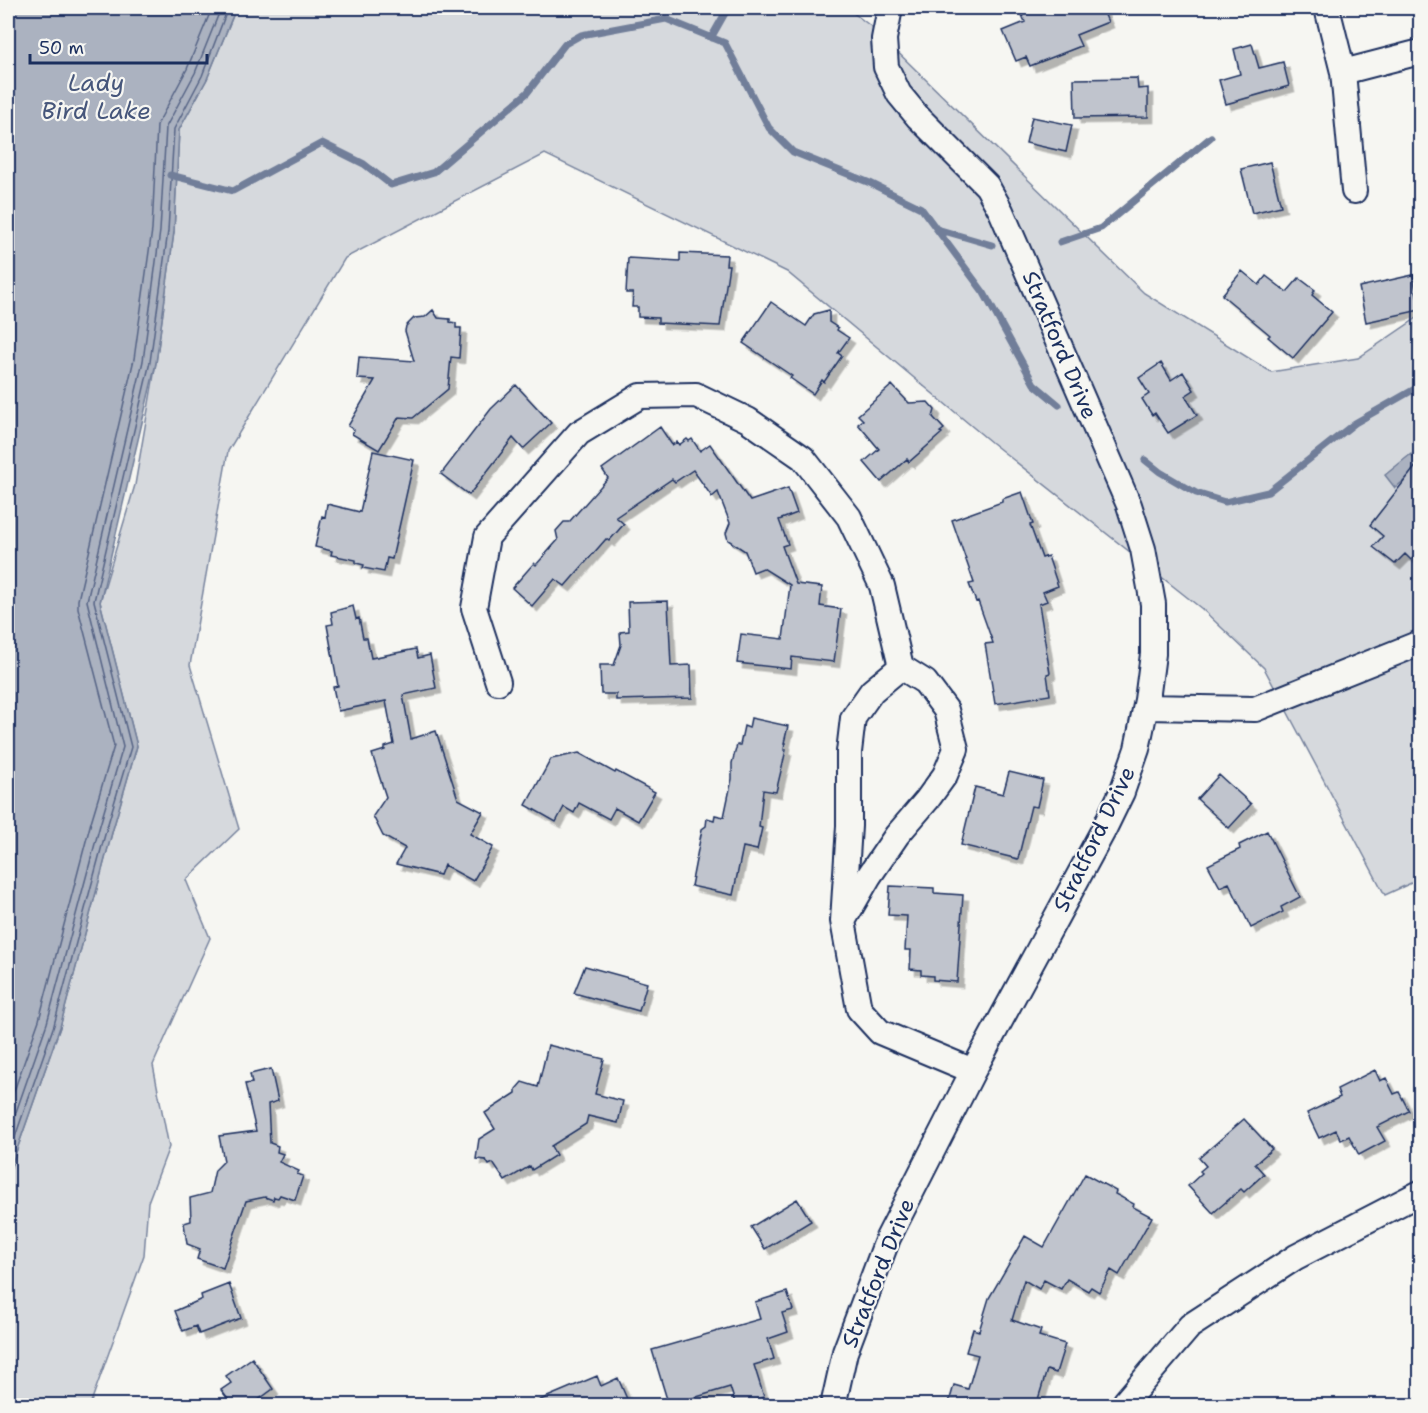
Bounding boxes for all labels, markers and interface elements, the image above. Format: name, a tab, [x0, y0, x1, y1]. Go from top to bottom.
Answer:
scale bar	[30, 27, 207, 65]
text: 50 m	[39, 36, 84, 60]
water label: Lady Bird Lake	[41, 67, 151, 127]
street label: Stratford Drive	[1016, 266, 1104, 424]
street label: Stratford Drive	[1046, 761, 1142, 917]
street label: Stratford Drive	[835, 1194, 921, 1352]

